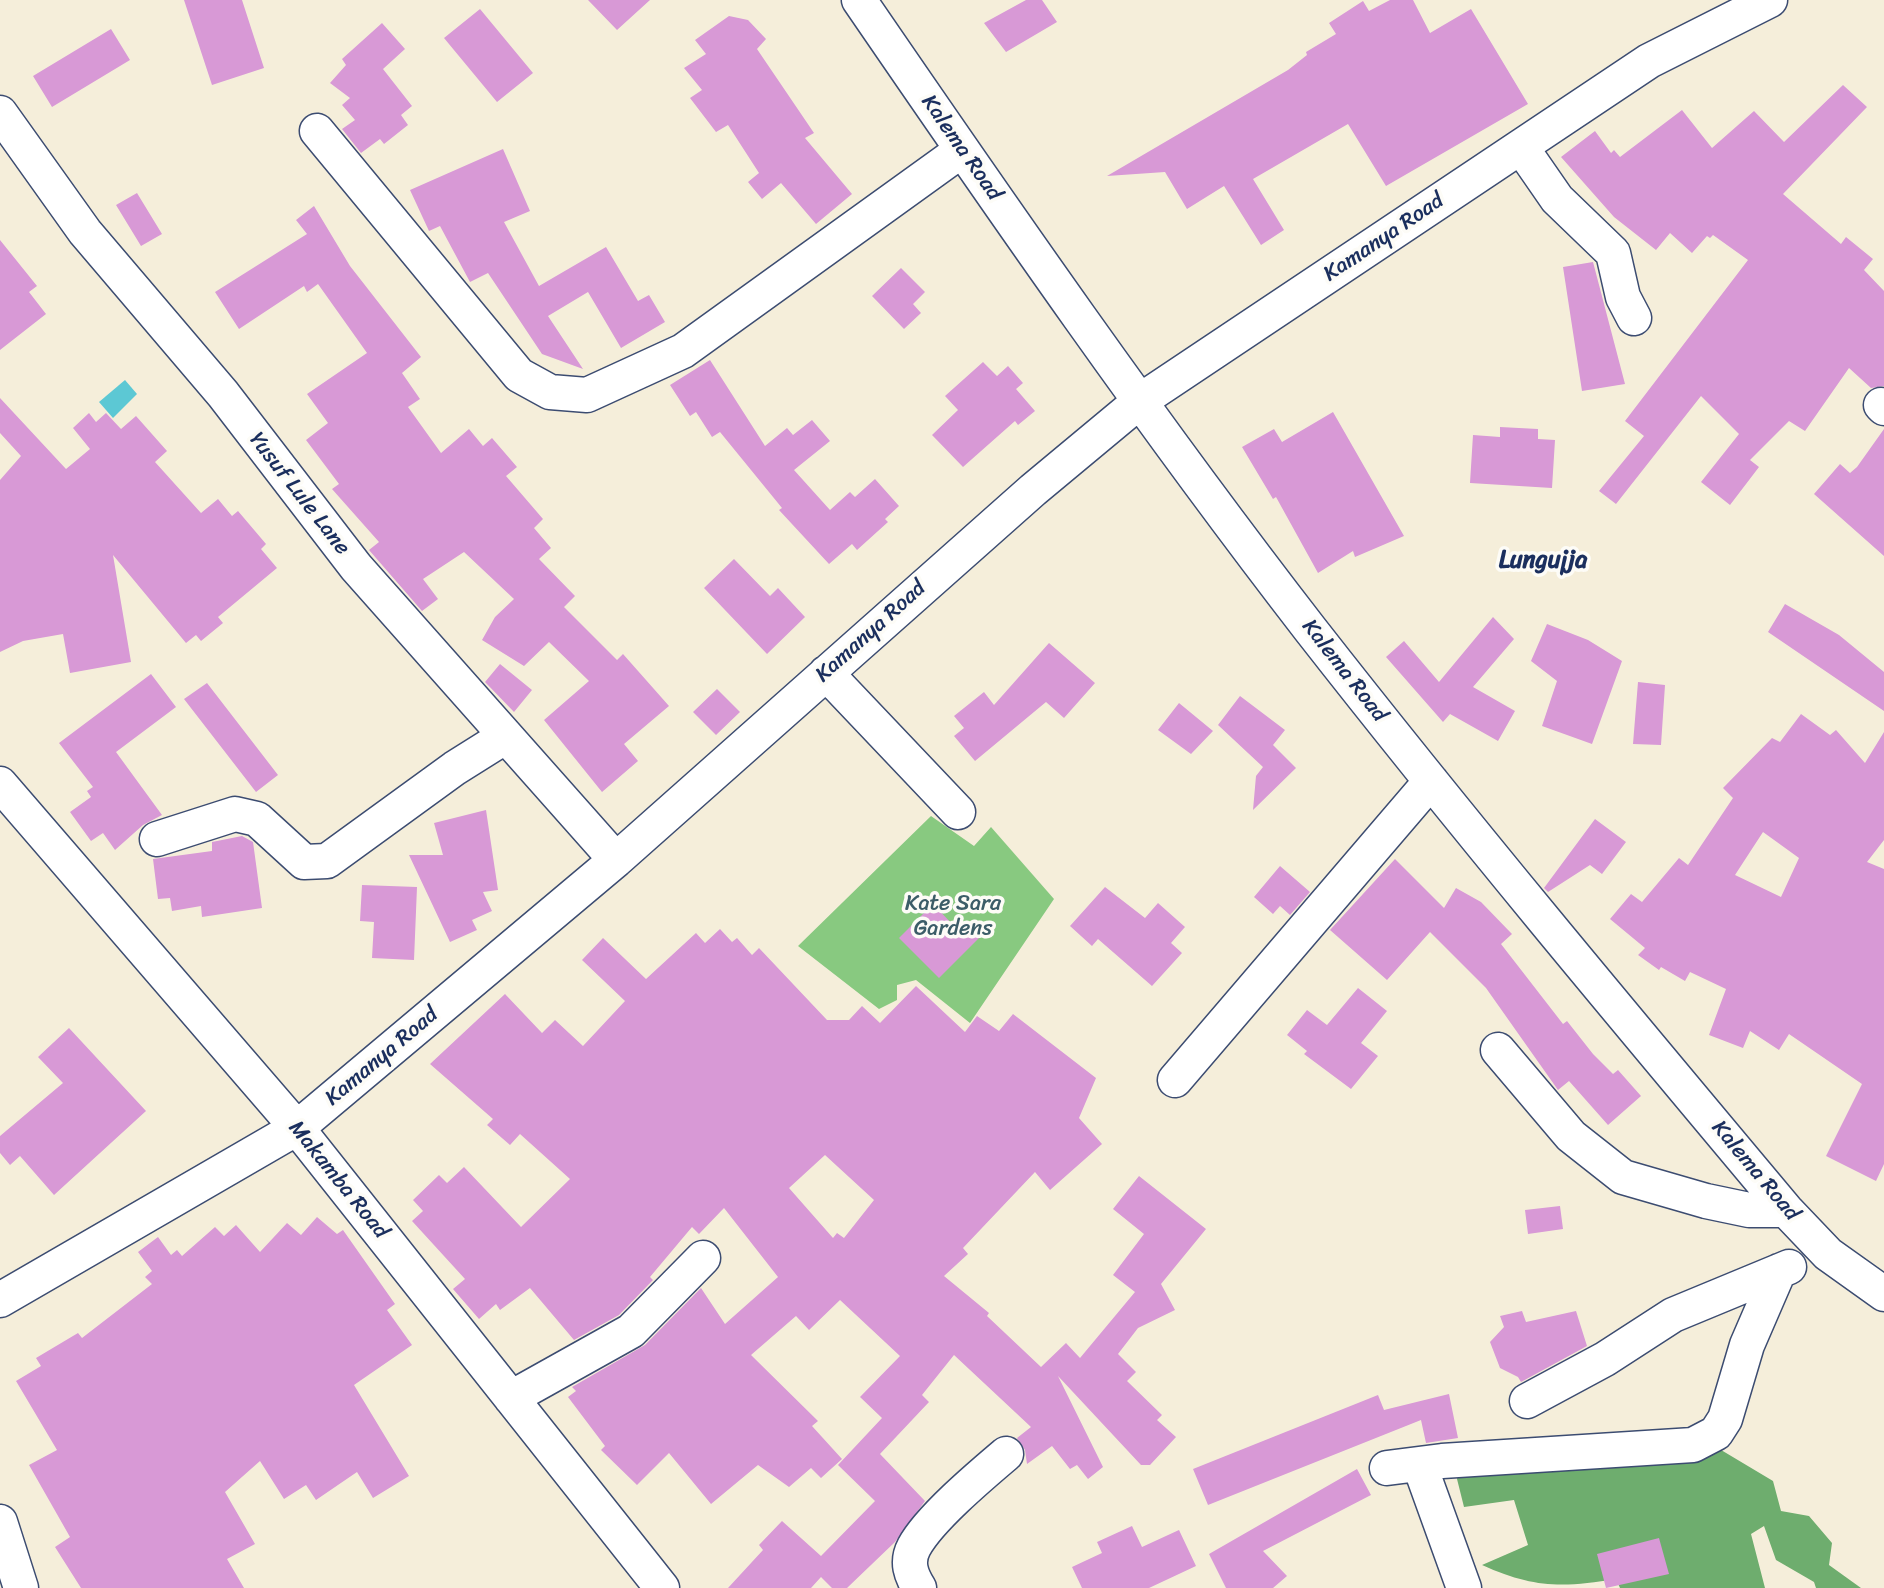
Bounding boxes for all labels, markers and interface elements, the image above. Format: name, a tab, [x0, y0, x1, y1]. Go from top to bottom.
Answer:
street label: Kalema Road	[915, 90, 1007, 206]
street label: Kamanya Road	[1319, 188, 1449, 288]
street label: Yusuf Lule Lane	[243, 427, 355, 561]
district label: Lungujja	[1499, 547, 1587, 575]
street label: Kamanya Road	[810, 576, 932, 688]
street label: Kalema Road	[1296, 614, 1392, 728]
park label: Kate Sara Gardens	[905, 891, 1001, 942]
street label: Kamanya Road	[320, 1002, 444, 1112]
street label: Kalema Road	[1705, 1115, 1805, 1227]
street label: Makamba Road	[282, 1116, 394, 1244]

